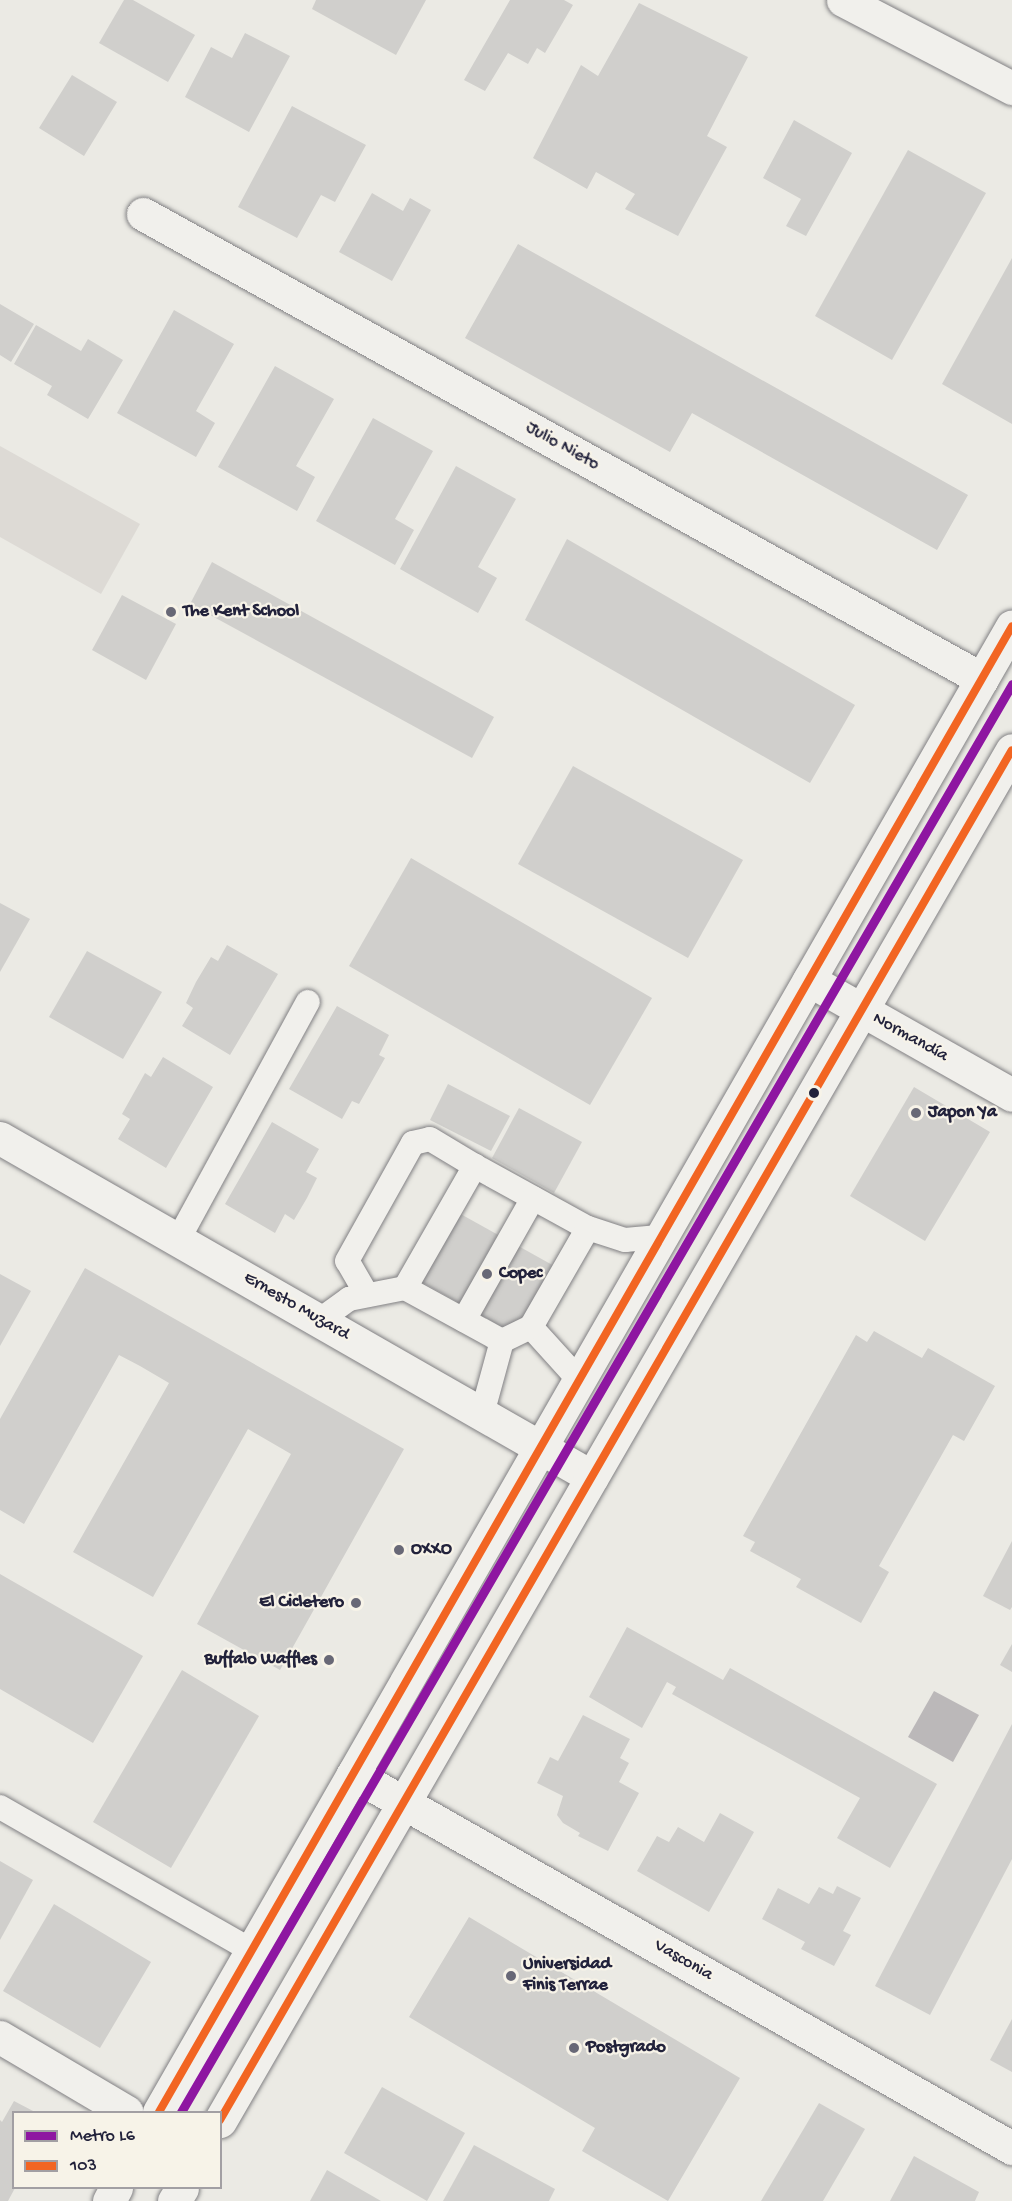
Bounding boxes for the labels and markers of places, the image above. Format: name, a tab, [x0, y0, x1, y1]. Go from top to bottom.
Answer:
place label: The Kent School	[183, 601, 299, 623]
marker: The Kent School	[164, 605, 178, 619]
unlabelled marker	[808, 1087, 820, 1099]
place label: Japon Ya	[928, 1102, 997, 1124]
marker: Japon Ya	[909, 1106, 923, 1120]
place label: Copec	[499, 1263, 542, 1285]
marker: Copec	[480, 1267, 494, 1281]
place label: OXXO	[411, 1539, 452, 1561]
marker: OXXO	[392, 1543, 406, 1557]
place label: El Cicletero	[259, 1592, 344, 1614]
marker: El Cicletero	[349, 1596, 363, 1610]
place label: Buffalo Waffles	[205, 1649, 317, 1671]
marker: Buffalo Waffles	[322, 1653, 336, 1667]
place label: Universidad Finis Terrae	[523, 1955, 611, 1998]
marker: Universidad Finis Terrae	[504, 1969, 518, 1983]
place label: Postgrado	[586, 2037, 666, 2059]
marker: Postgrado	[567, 2041, 581, 2055]

